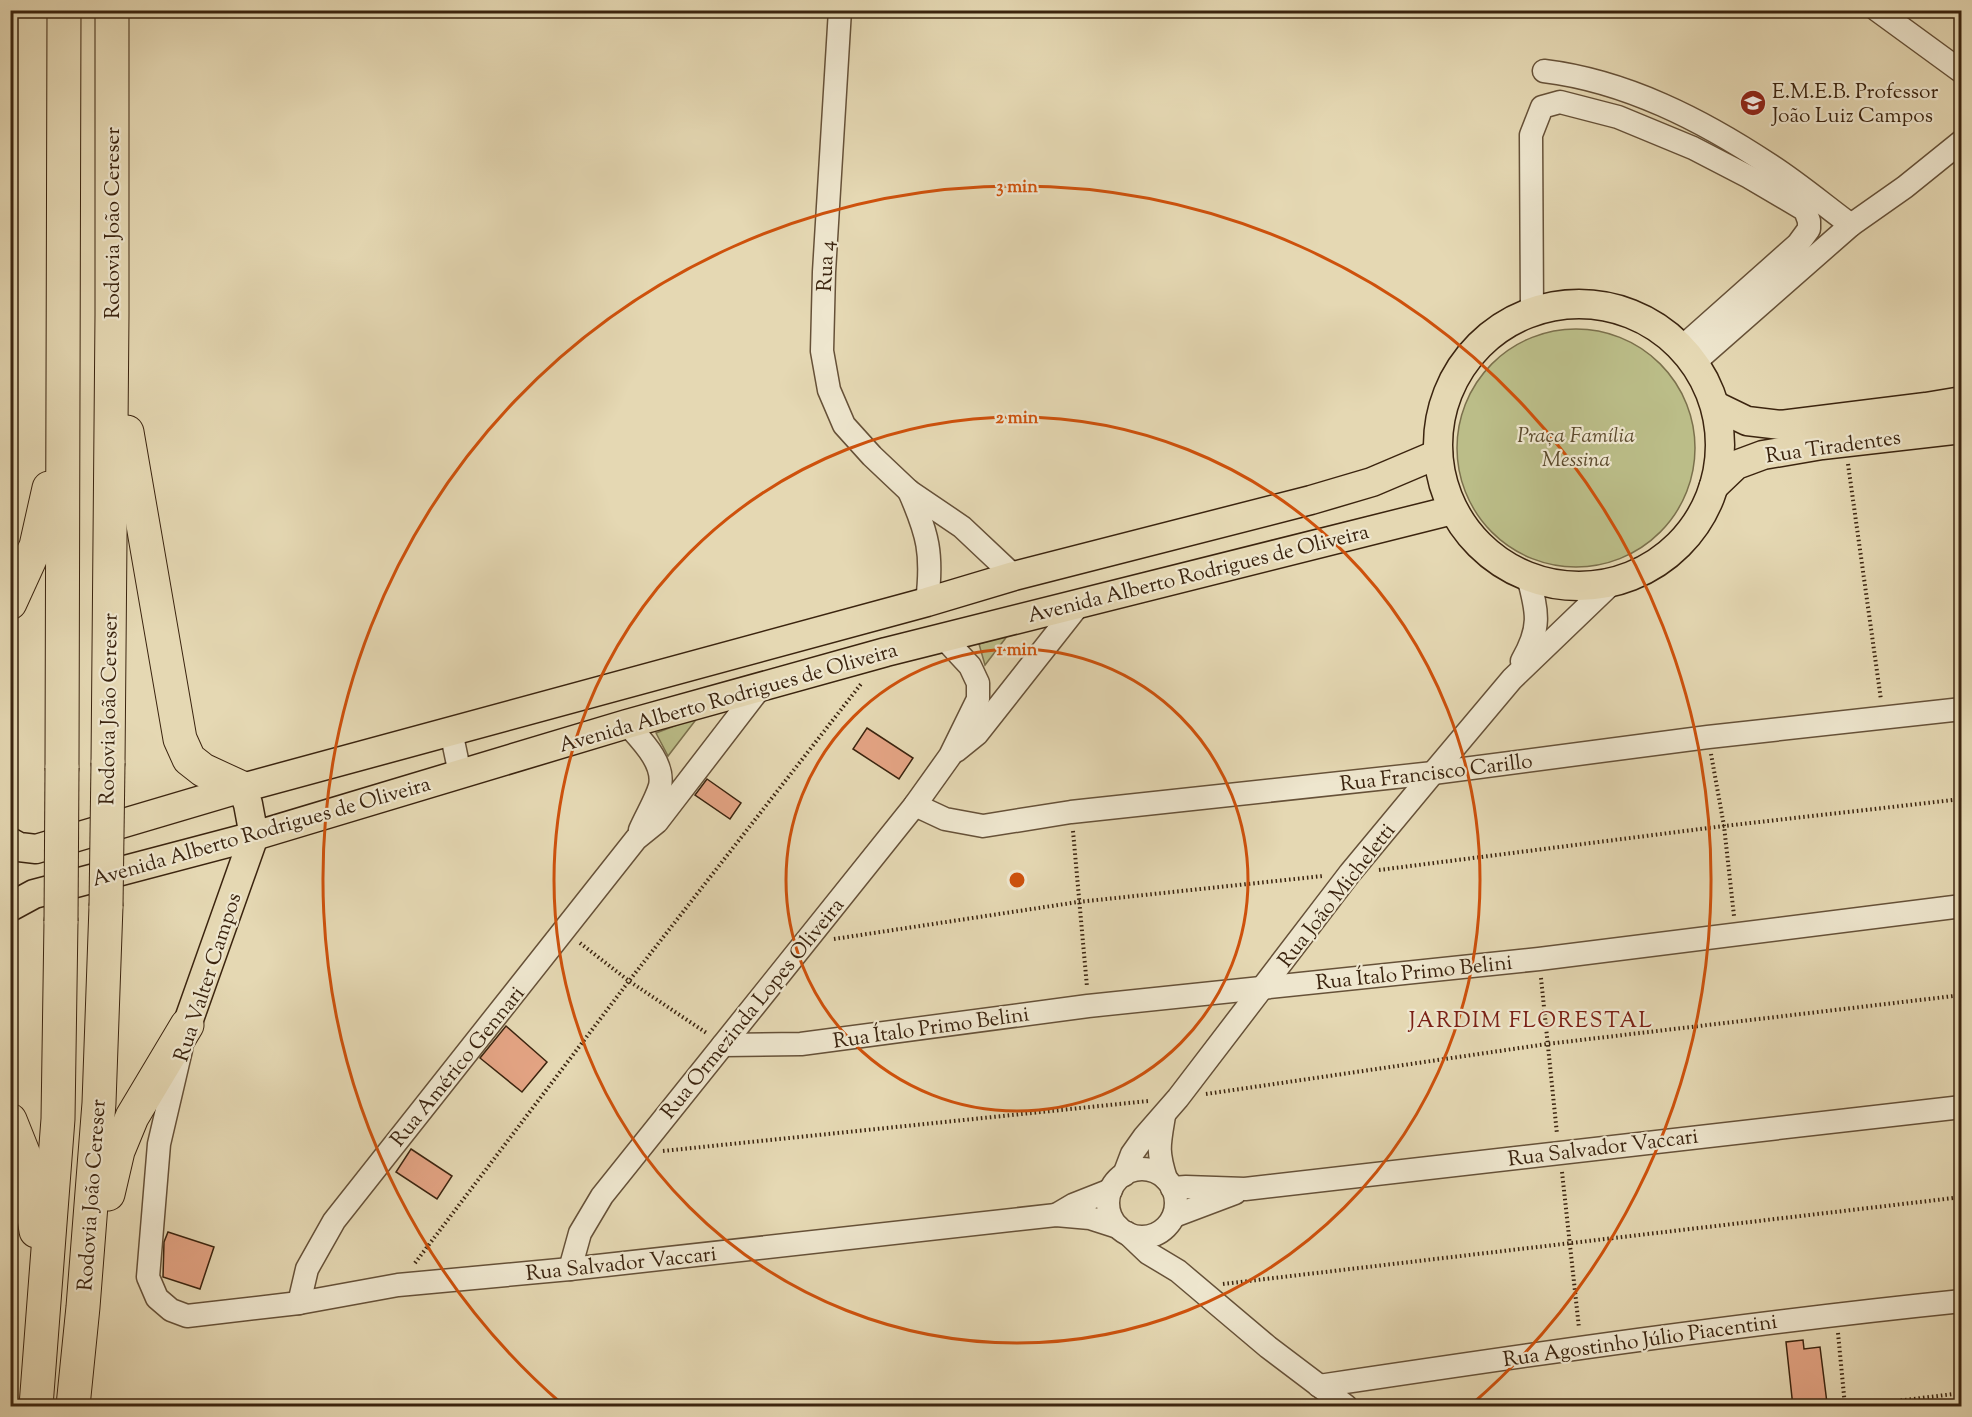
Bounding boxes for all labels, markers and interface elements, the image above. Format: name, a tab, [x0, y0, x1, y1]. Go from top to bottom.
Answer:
place label: E.M.E.B. Professor João Luiz Campos	[1771, 78, 1938, 132]
school or university icon: E.M.E.B. Professor João Luiz Campos	[1738, 88, 1768, 118]
street label: Rodovia João Cereser	[99, 127, 129, 319]
text: 3 min	[996, 175, 1038, 201]
street label: Rua 4	[811, 240, 843, 293]
text: 2 min	[996, 406, 1039, 432]
park label: Praça Família Messina	[1517, 422, 1635, 476]
street label: Rua Tiradentes	[1764, 424, 1903, 472]
street label: Avenida Alberto Rodrigues de Oliveira	[1025, 518, 1373, 632]
street label: Rodovia João Cereser	[93, 613, 127, 805]
street label: Avenida Alberto Rodrigues de Oliveira	[556, 636, 902, 762]
text: 1 min	[997, 638, 1038, 664]
street label: Rua Francisco Carillo	[1338, 747, 1534, 801]
street label: Avenida Alberto Rodrigues de Oliveira	[89, 770, 435, 896]
street label: Rua João Micheletti	[1272, 818, 1403, 975]
centre of rings	[1007, 870, 1027, 890]
street label: Rua Valter Campos	[167, 889, 250, 1066]
street label: Rua Ormezinda Lopes Oliveira	[655, 892, 853, 1126]
street label: Rua Ítalo Primo Belini	[1314, 949, 1514, 999]
street label: Rua Américo Gennari	[384, 981, 533, 1154]
street label: Rua Ítalo Primo Belini	[831, 1000, 1031, 1058]
district label: JARDIM FLORESTAL	[1408, 1006, 1653, 1038]
street label: Rodovia João Cereser	[71, 1098, 115, 1292]
street label: Rua Salvador Vaccari	[1506, 1122, 1700, 1176]
street label: Rua Salvador Vaccari	[524, 1240, 718, 1290]
street label: Rua Agostinho Júlio Piacentini	[1501, 1308, 1779, 1376]

